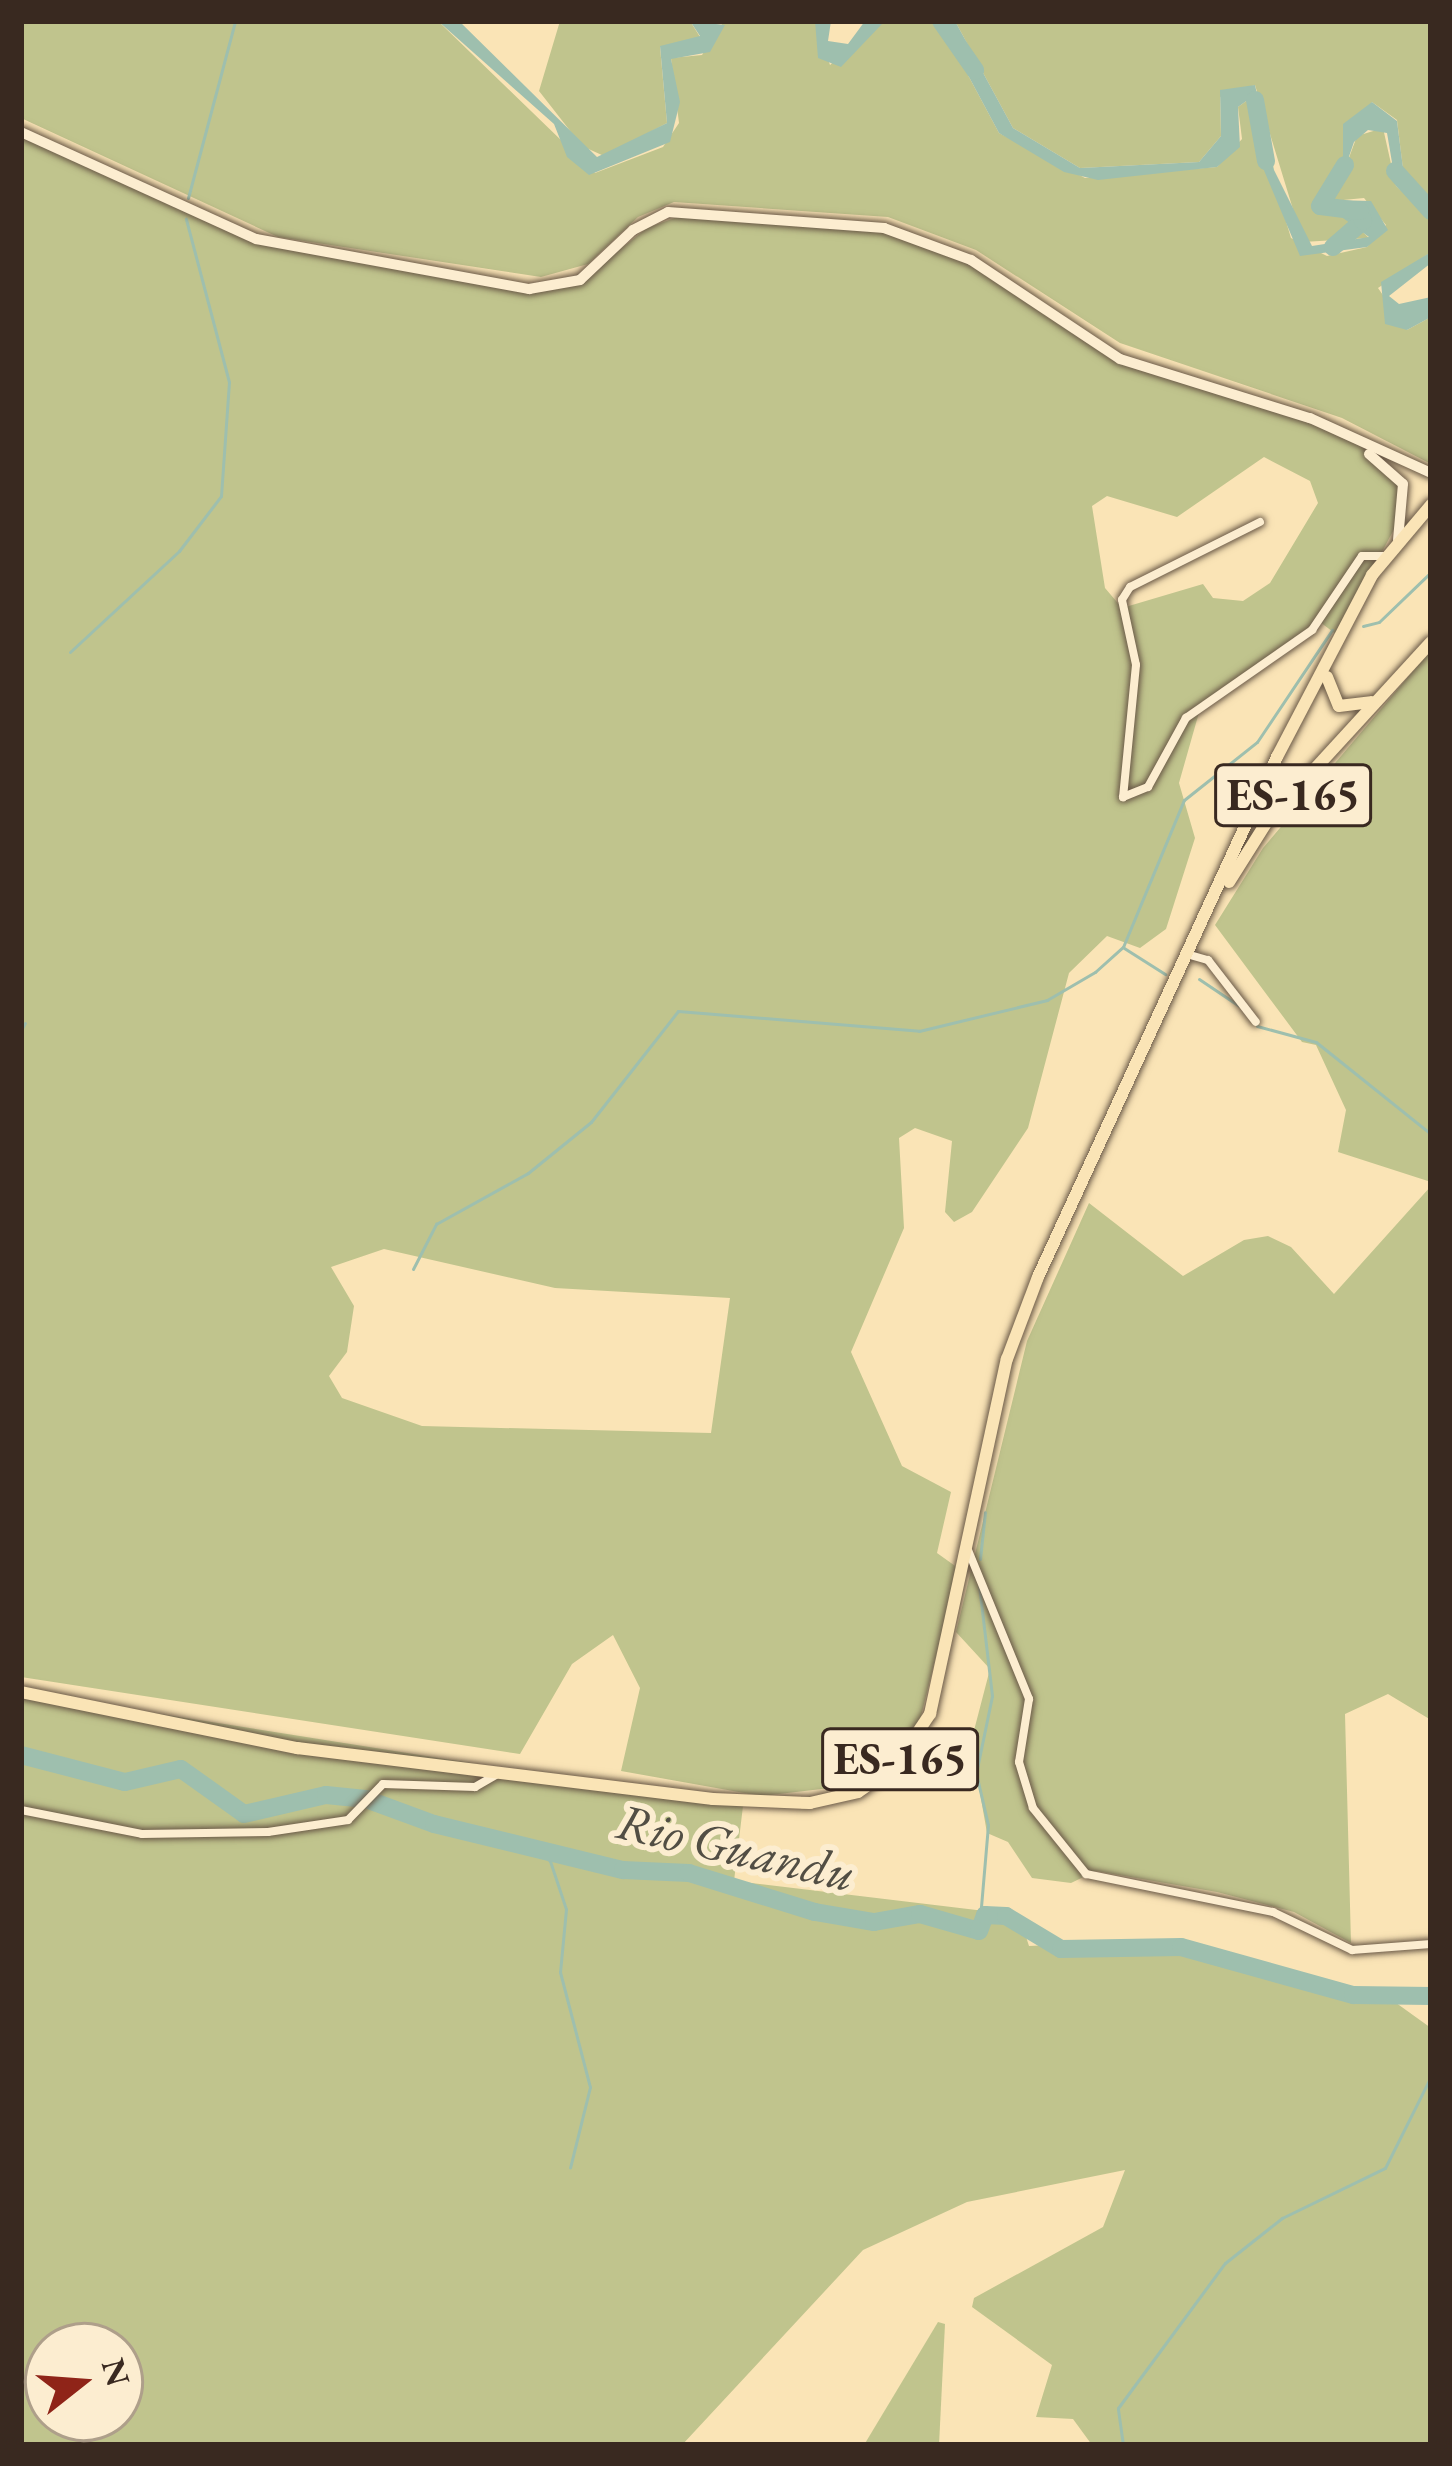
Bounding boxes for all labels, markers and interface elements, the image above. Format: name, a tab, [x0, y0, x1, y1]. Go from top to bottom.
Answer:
road number: ES-165	[1212, 756, 1374, 834]
road number: ES-165	[819, 1720, 981, 1798]
water label: Rio Guandu	[611, 1790, 861, 1904]
north arrow	[24, 2322, 144, 2442]
text: N	[92, 2353, 140, 2391]

